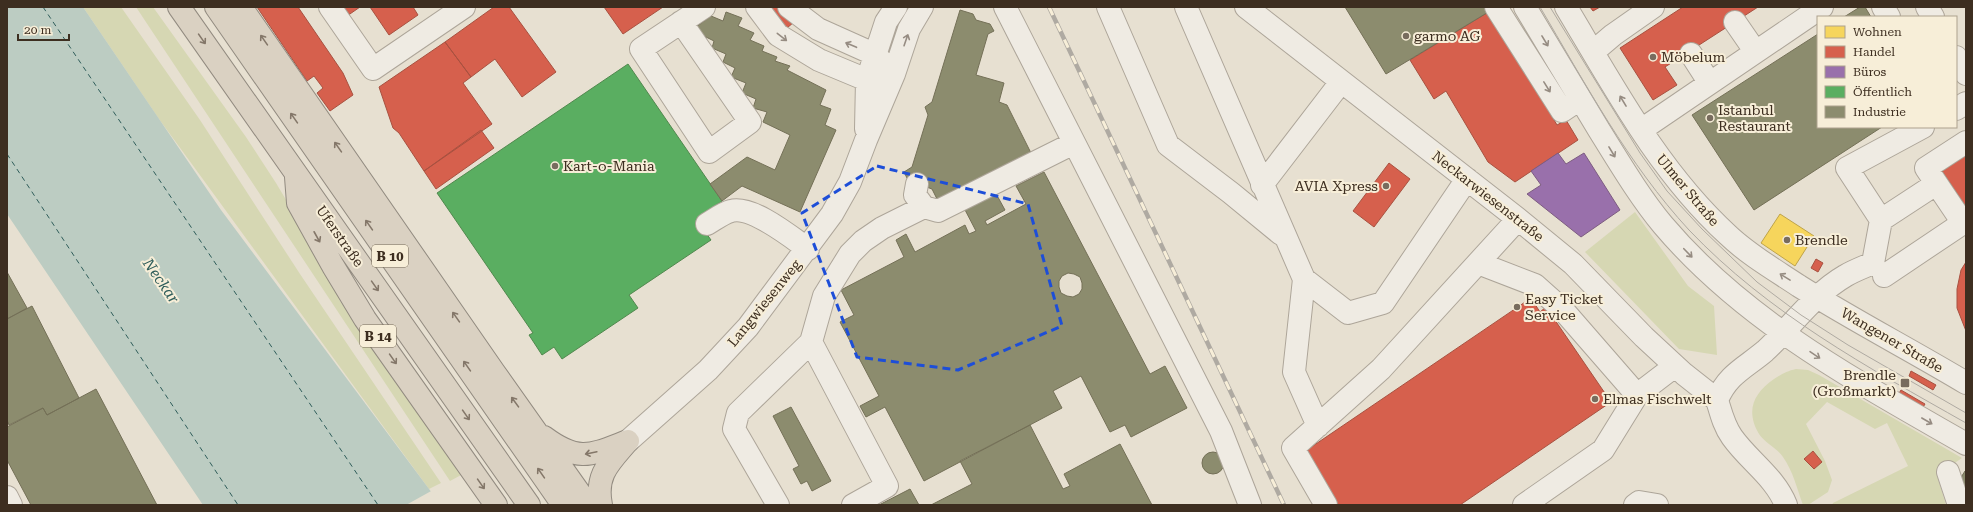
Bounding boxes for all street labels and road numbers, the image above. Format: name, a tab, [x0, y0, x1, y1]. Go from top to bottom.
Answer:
street label: Neckarwiesenstraße	[1429, 147, 1547, 245]
street label: Ulmer Straße	[1653, 151, 1723, 229]
street label: Uferstraße	[313, 202, 367, 270]
road number: B 10	[372, 245, 408, 267]
street label: Langwiesenweg	[724, 256, 804, 350]
street label: Wangener Straße	[1838, 304, 1946, 376]
road number: B 14	[360, 325, 396, 347]

